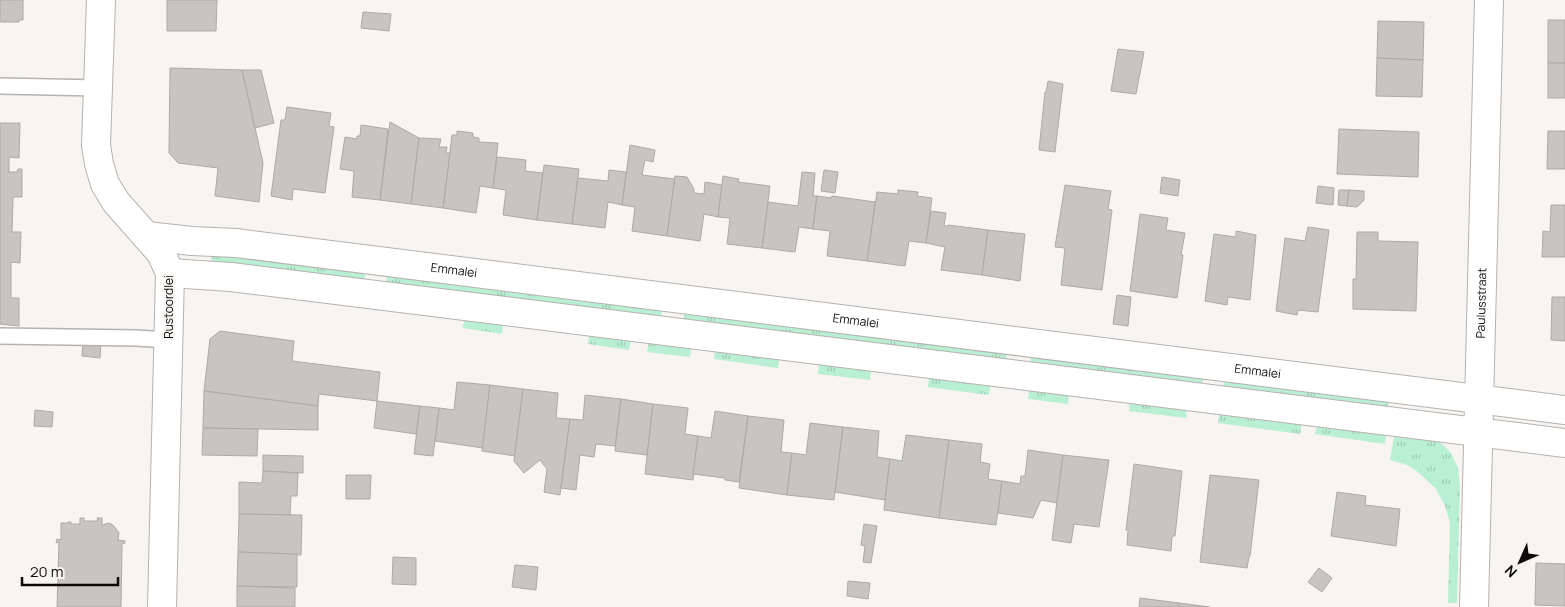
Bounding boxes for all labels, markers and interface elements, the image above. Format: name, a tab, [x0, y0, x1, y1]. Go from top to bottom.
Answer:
street label: Emmalei	[430, 259, 478, 281]
street label: Paulusstraat	[1472, 267, 1490, 338]
street label: Rustoordlei	[160, 275, 177, 339]
street label: Emmalei	[832, 309, 880, 332]
street label: Emmalei	[1234, 360, 1282, 382]
north arrow	[1495, 537, 1545, 587]
scale bar	[22, 554, 119, 586]
text: 20 m	[30, 561, 63, 582]
text: N	[1500, 561, 1521, 582]

